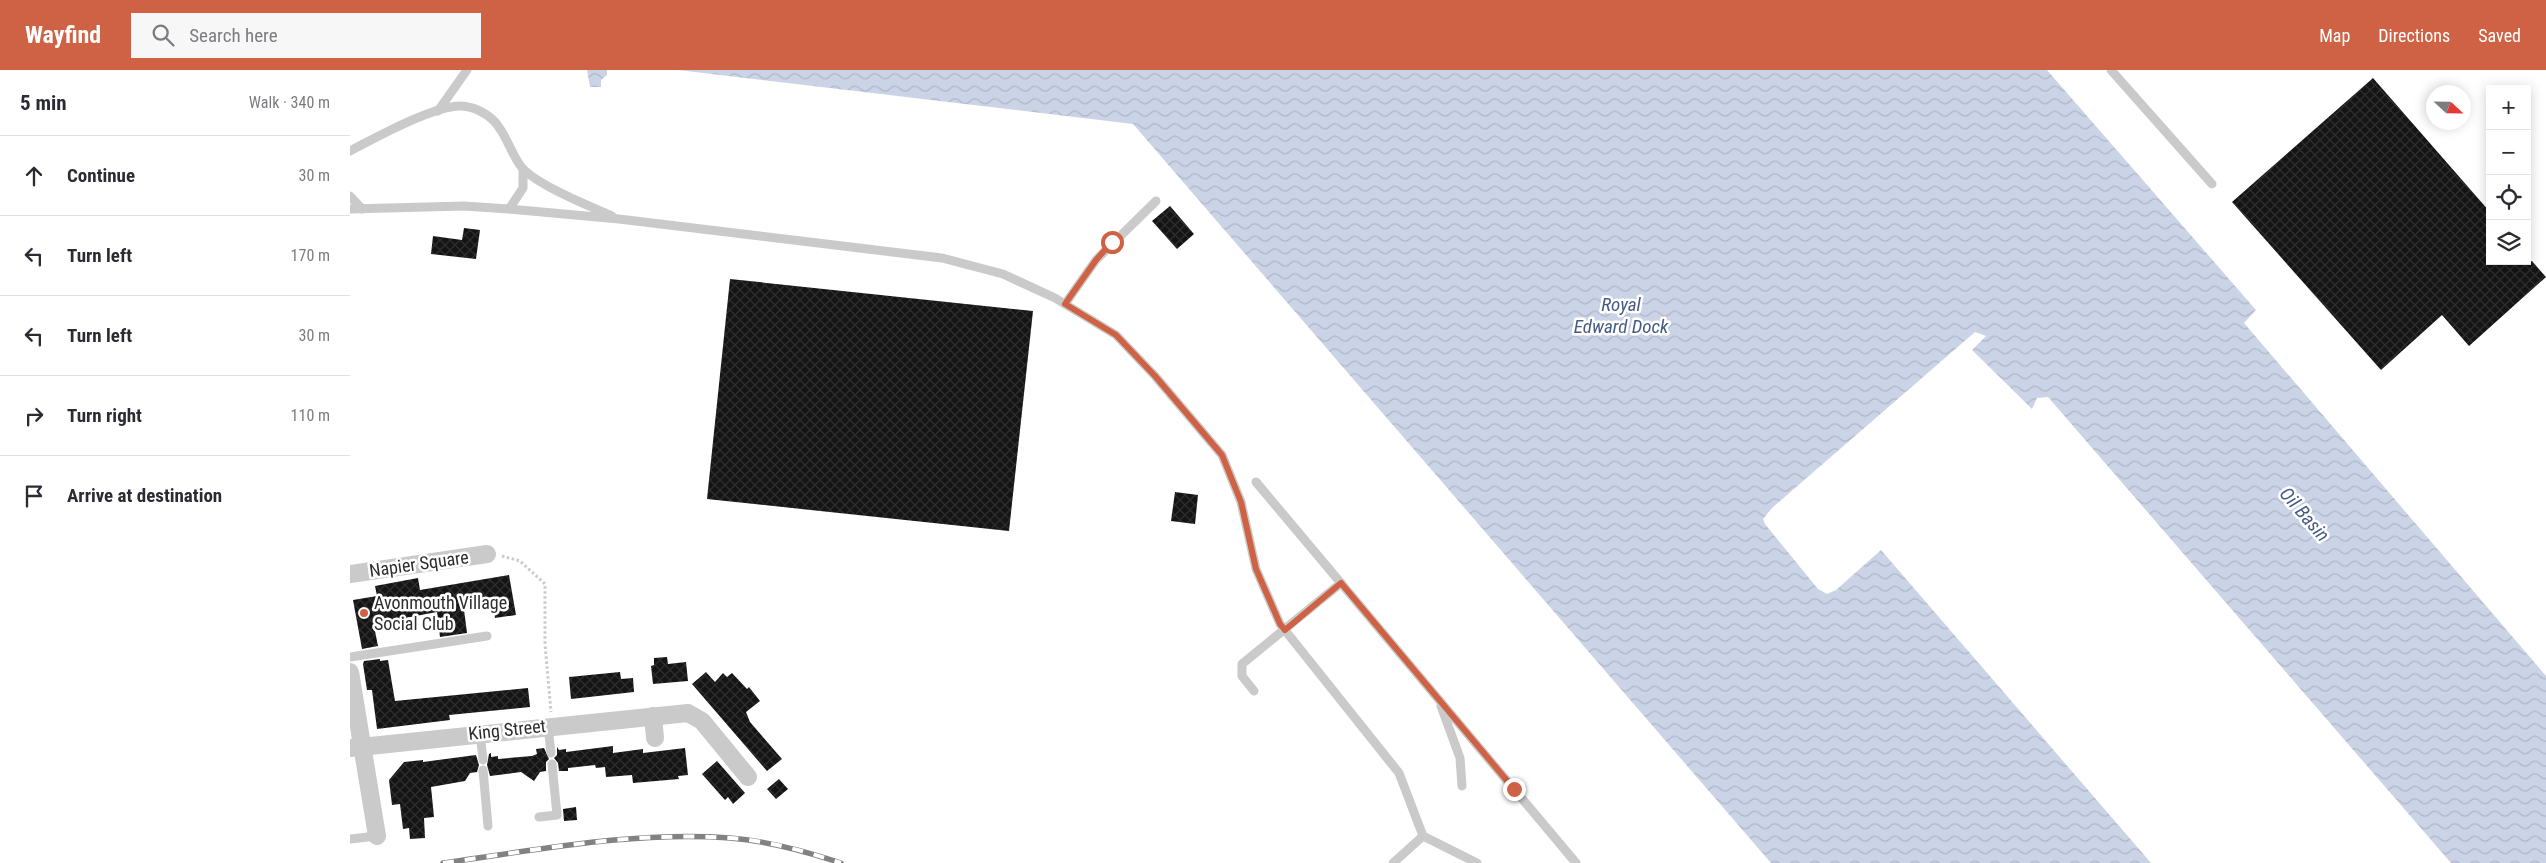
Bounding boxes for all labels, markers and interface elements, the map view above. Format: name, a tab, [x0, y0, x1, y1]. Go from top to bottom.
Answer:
search box	[131, 13, 481, 58]
text: Wayfind	[25, 21, 101, 49]
icon: search	[149, 21, 177, 49]
text: Search here	[189, 24, 278, 47]
text: Map	[2319, 25, 2350, 46]
text: Directions	[2378, 25, 2450, 46]
text: Saved	[2478, 25, 2521, 46]
north arrow	[2426, 85, 2471, 130]
map controls	[2486, 85, 2531, 265]
button: +	[2486, 85, 2531, 130]
text: 5 min	[20, 91, 67, 115]
text: Walk · 340 m	[249, 93, 330, 112]
button: −	[2486, 130, 2531, 175]
icon: ahead	[20, 162, 48, 190]
text: Continue	[67, 164, 135, 187]
text: 30 m	[298, 166, 330, 185]
button: locate	[2486, 175, 2531, 220]
button: layers	[2486, 220, 2531, 265]
route start	[1101, 231, 1124, 254]
icon: left	[20, 242, 48, 270]
text: Turn left	[67, 244, 132, 267]
text: 170 m	[291, 246, 330, 265]
water label: Royal Edward Dock	[1574, 293, 1669, 338]
icon: left	[20, 322, 48, 350]
text: Turn left	[67, 324, 132, 347]
text: 30 m	[298, 326, 330, 345]
icon: right	[20, 402, 48, 430]
text: Turn right	[67, 404, 142, 427]
text: 110 m	[291, 406, 330, 425]
icon: arrive	[20, 482, 48, 510]
water label: Oil Basin	[2275, 483, 2334, 546]
text: Arrive at destination	[67, 484, 222, 507]
street label: Napier Square	[368, 546, 470, 581]
place label: Avonmouth Village Social Club	[374, 592, 507, 634]
marker: Avonmouth Village Social Club	[358, 607, 370, 619]
street label: King Street	[467, 715, 547, 744]
route end	[1503, 778, 1526, 801]

